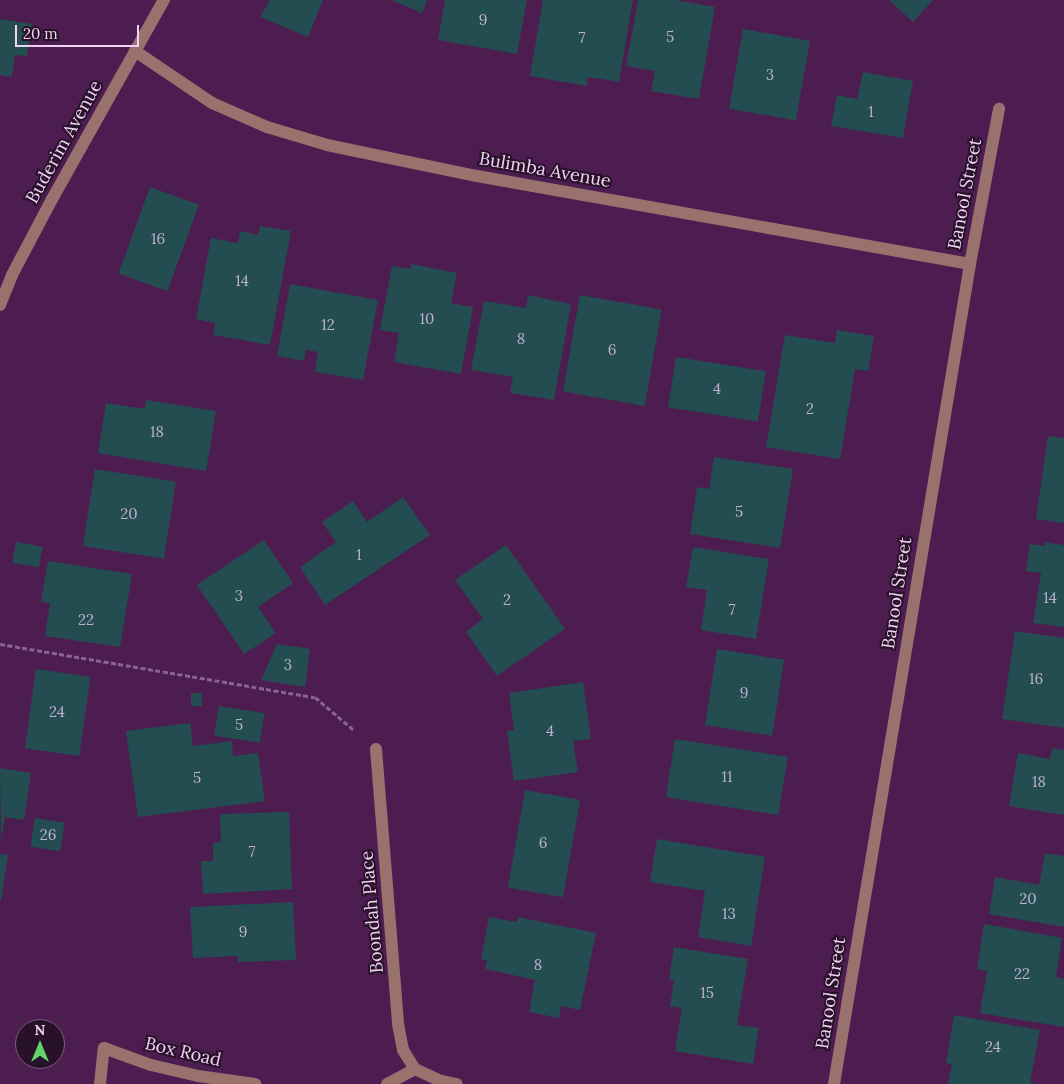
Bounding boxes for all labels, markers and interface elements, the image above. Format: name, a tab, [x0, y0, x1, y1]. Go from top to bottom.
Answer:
house number: 9	[479, 11, 487, 29]
scale bar	[18, 15, 141, 47]
text: 20 m	[23, 24, 58, 43]
house number: 5	[666, 28, 674, 46]
house number: 7	[579, 29, 585, 47]
house number: 3	[766, 66, 774, 84]
street label: Buderim Avenue	[21, 77, 107, 207]
house number: 1	[868, 103, 874, 121]
street label: Banool Street	[944, 136, 986, 252]
street label: Bulimba Avenue	[477, 148, 613, 192]
house number: 16	[151, 230, 165, 248]
house number: 14	[235, 272, 249, 290]
house number: 10	[420, 310, 434, 328]
house number: 12	[321, 316, 335, 334]
house number: 8	[517, 330, 525, 348]
house number: 6	[608, 341, 616, 359]
house number: 4	[713, 380, 721, 398]
house number: 2	[806, 400, 814, 418]
house number: 18	[150, 423, 164, 441]
house number: 5	[735, 503, 743, 521]
house number: 20	[120, 505, 138, 523]
street label: Banool Street	[877, 535, 917, 651]
house number: 1	[356, 546, 362, 564]
house number: 3	[235, 587, 243, 605]
house number: 14	[1043, 589, 1057, 607]
house number: 2	[503, 591, 511, 609]
house number: 7	[729, 601, 735, 619]
house number: 22	[78, 611, 94, 629]
house number: 3	[284, 656, 292, 674]
house number: 16	[1029, 670, 1043, 688]
house number: 9	[740, 684, 748, 702]
house number: 24	[49, 703, 65, 721]
house number: 5	[235, 716, 243, 734]
house number: 4	[546, 722, 554, 740]
house number: 11	[722, 768, 732, 786]
house number: 5	[193, 769, 201, 787]
house number: 18	[1032, 773, 1046, 791]
house number: 26	[40, 826, 56, 844]
house number: 6	[539, 834, 547, 852]
house number: 7	[249, 843, 255, 861]
street label: Boondah Place	[356, 850, 388, 974]
house number: 20	[1019, 890, 1037, 908]
house number: 13	[722, 905, 736, 923]
house number: 9	[239, 923, 247, 941]
street label: Banool Street	[811, 935, 851, 1051]
house number: 8	[534, 956, 542, 974]
house number: 22	[1014, 965, 1030, 983]
house number: 15	[700, 984, 714, 1002]
north arrow	[15, 1019, 65, 1069]
text: N	[35, 1021, 45, 1039]
street label: Box Road	[143, 1033, 223, 1071]
house number: 24	[985, 1038, 1001, 1056]

